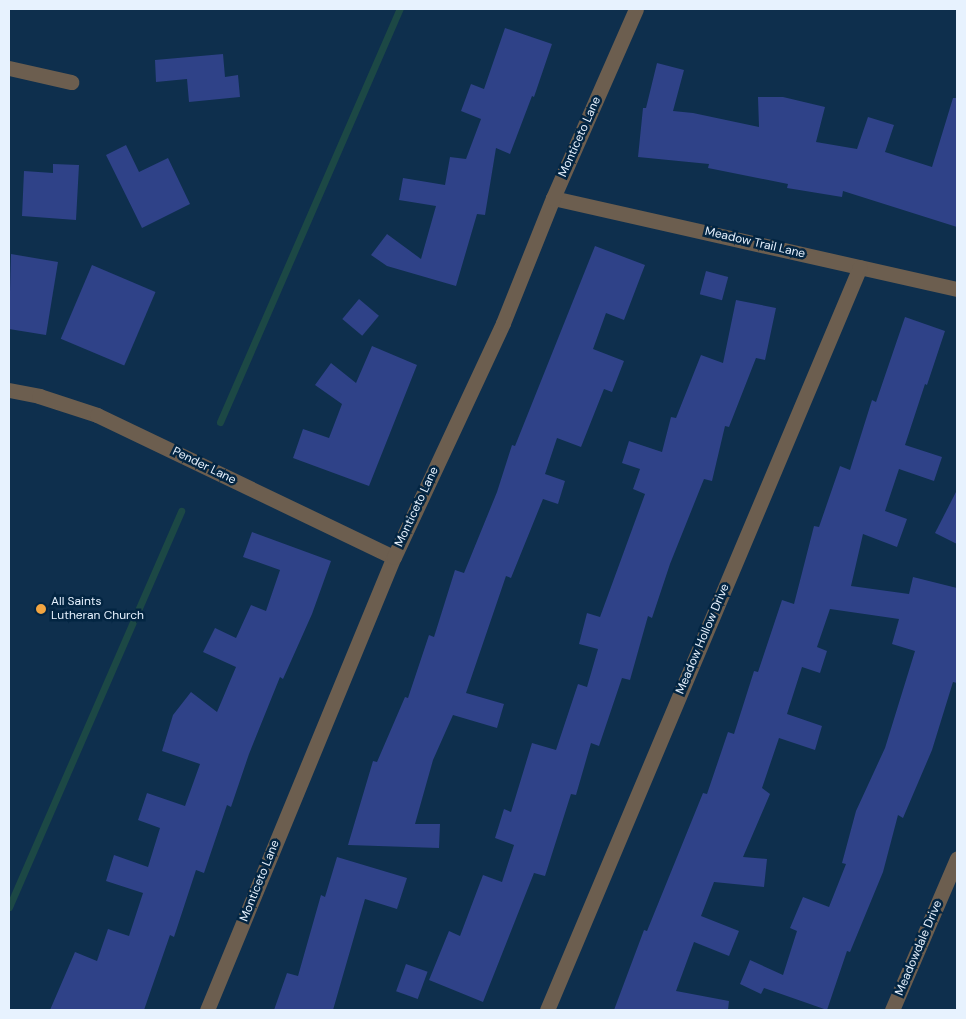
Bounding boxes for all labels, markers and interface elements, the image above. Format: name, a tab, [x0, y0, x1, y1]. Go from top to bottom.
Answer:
street label: Monticeto Lane	[556, 95, 604, 179]
street label: Meadow Trail Lane	[703, 224, 807, 262]
street label: Pender Lane	[170, 444, 238, 488]
street label: Monticeto Lane	[392, 465, 442, 549]
street label: Meadow Hollow Drive	[673, 582, 733, 696]
place label: All Saints Lutheran Church	[51, 595, 144, 623]
marker: All Saints Lutheran Church	[35, 603, 47, 615]
street label: Monticeto Lane	[237, 838, 283, 924]
street label: Meadowdale Drive	[892, 898, 946, 998]

